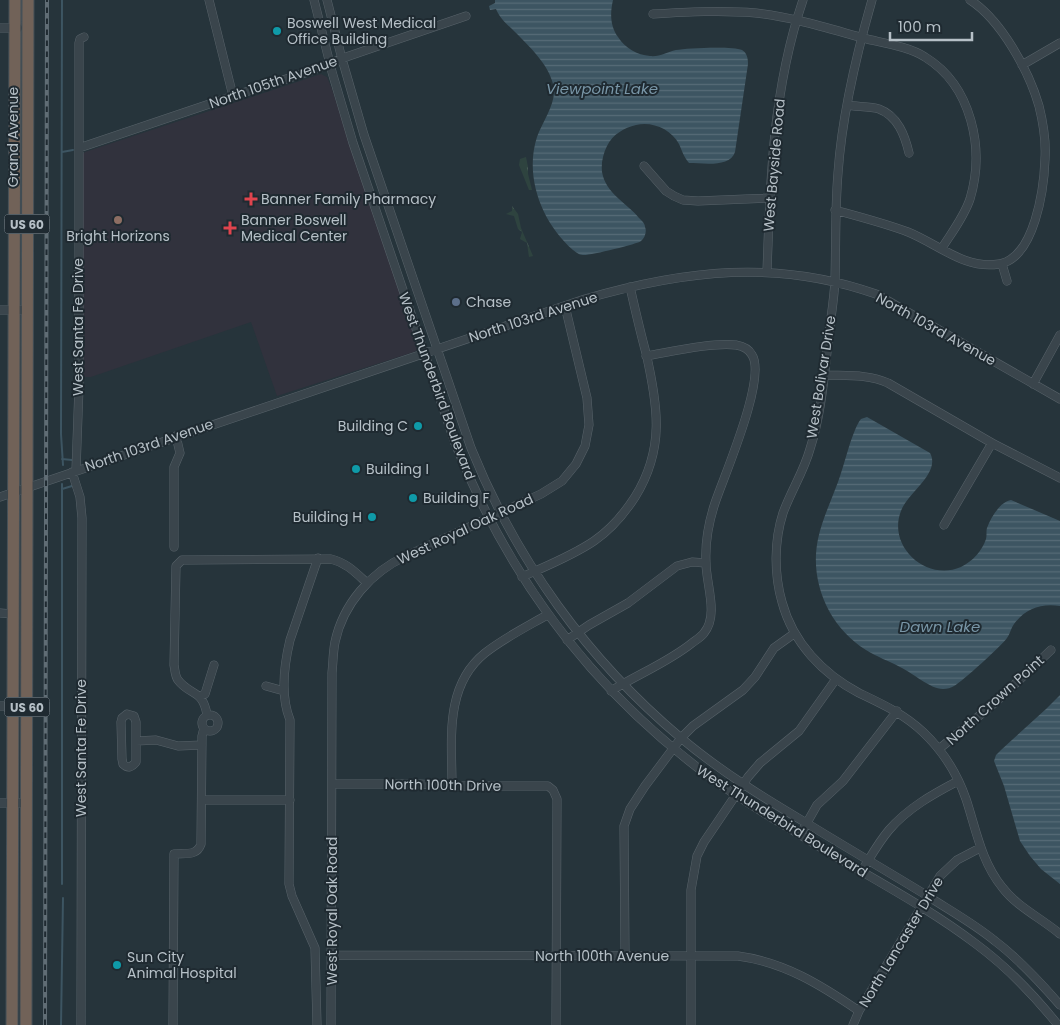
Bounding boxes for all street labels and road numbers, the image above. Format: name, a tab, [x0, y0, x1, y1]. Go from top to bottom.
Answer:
street label: North 105th Avenue	[206, 51, 340, 113]
street label: Grand Avenue	[3, 87, 23, 187]
street label: West Bayside Road	[758, 98, 790, 232]
road number: US 60	[5, 214, 50, 233]
street label: West Santa Fe Drive	[68, 258, 88, 396]
street label: North 103rd Avenue	[466, 287, 600, 347]
street label: North 103rd Avenue	[872, 288, 1000, 370]
street label: West Thunderbird Boulevard	[394, 289, 480, 483]
street label: West Bolivar Drive	[801, 314, 841, 440]
street label: North 103rd Avenue	[82, 414, 216, 476]
street label: West Royal Oak Road	[394, 489, 536, 569]
street label: North Crown Point	[942, 651, 1048, 749]
street label: West Santa Fe Drive	[71, 679, 91, 817]
road number: US 60	[5, 698, 50, 716]
street label: West Thunderbird Boulevard	[693, 760, 871, 882]
street label: North 100th Drive	[384, 774, 502, 796]
street label: West Royal Oak Road	[322, 837, 342, 985]
street label: North Lancaster Drive	[854, 873, 948, 1011]
street label: North 100th Avenue	[535, 946, 669, 966]

